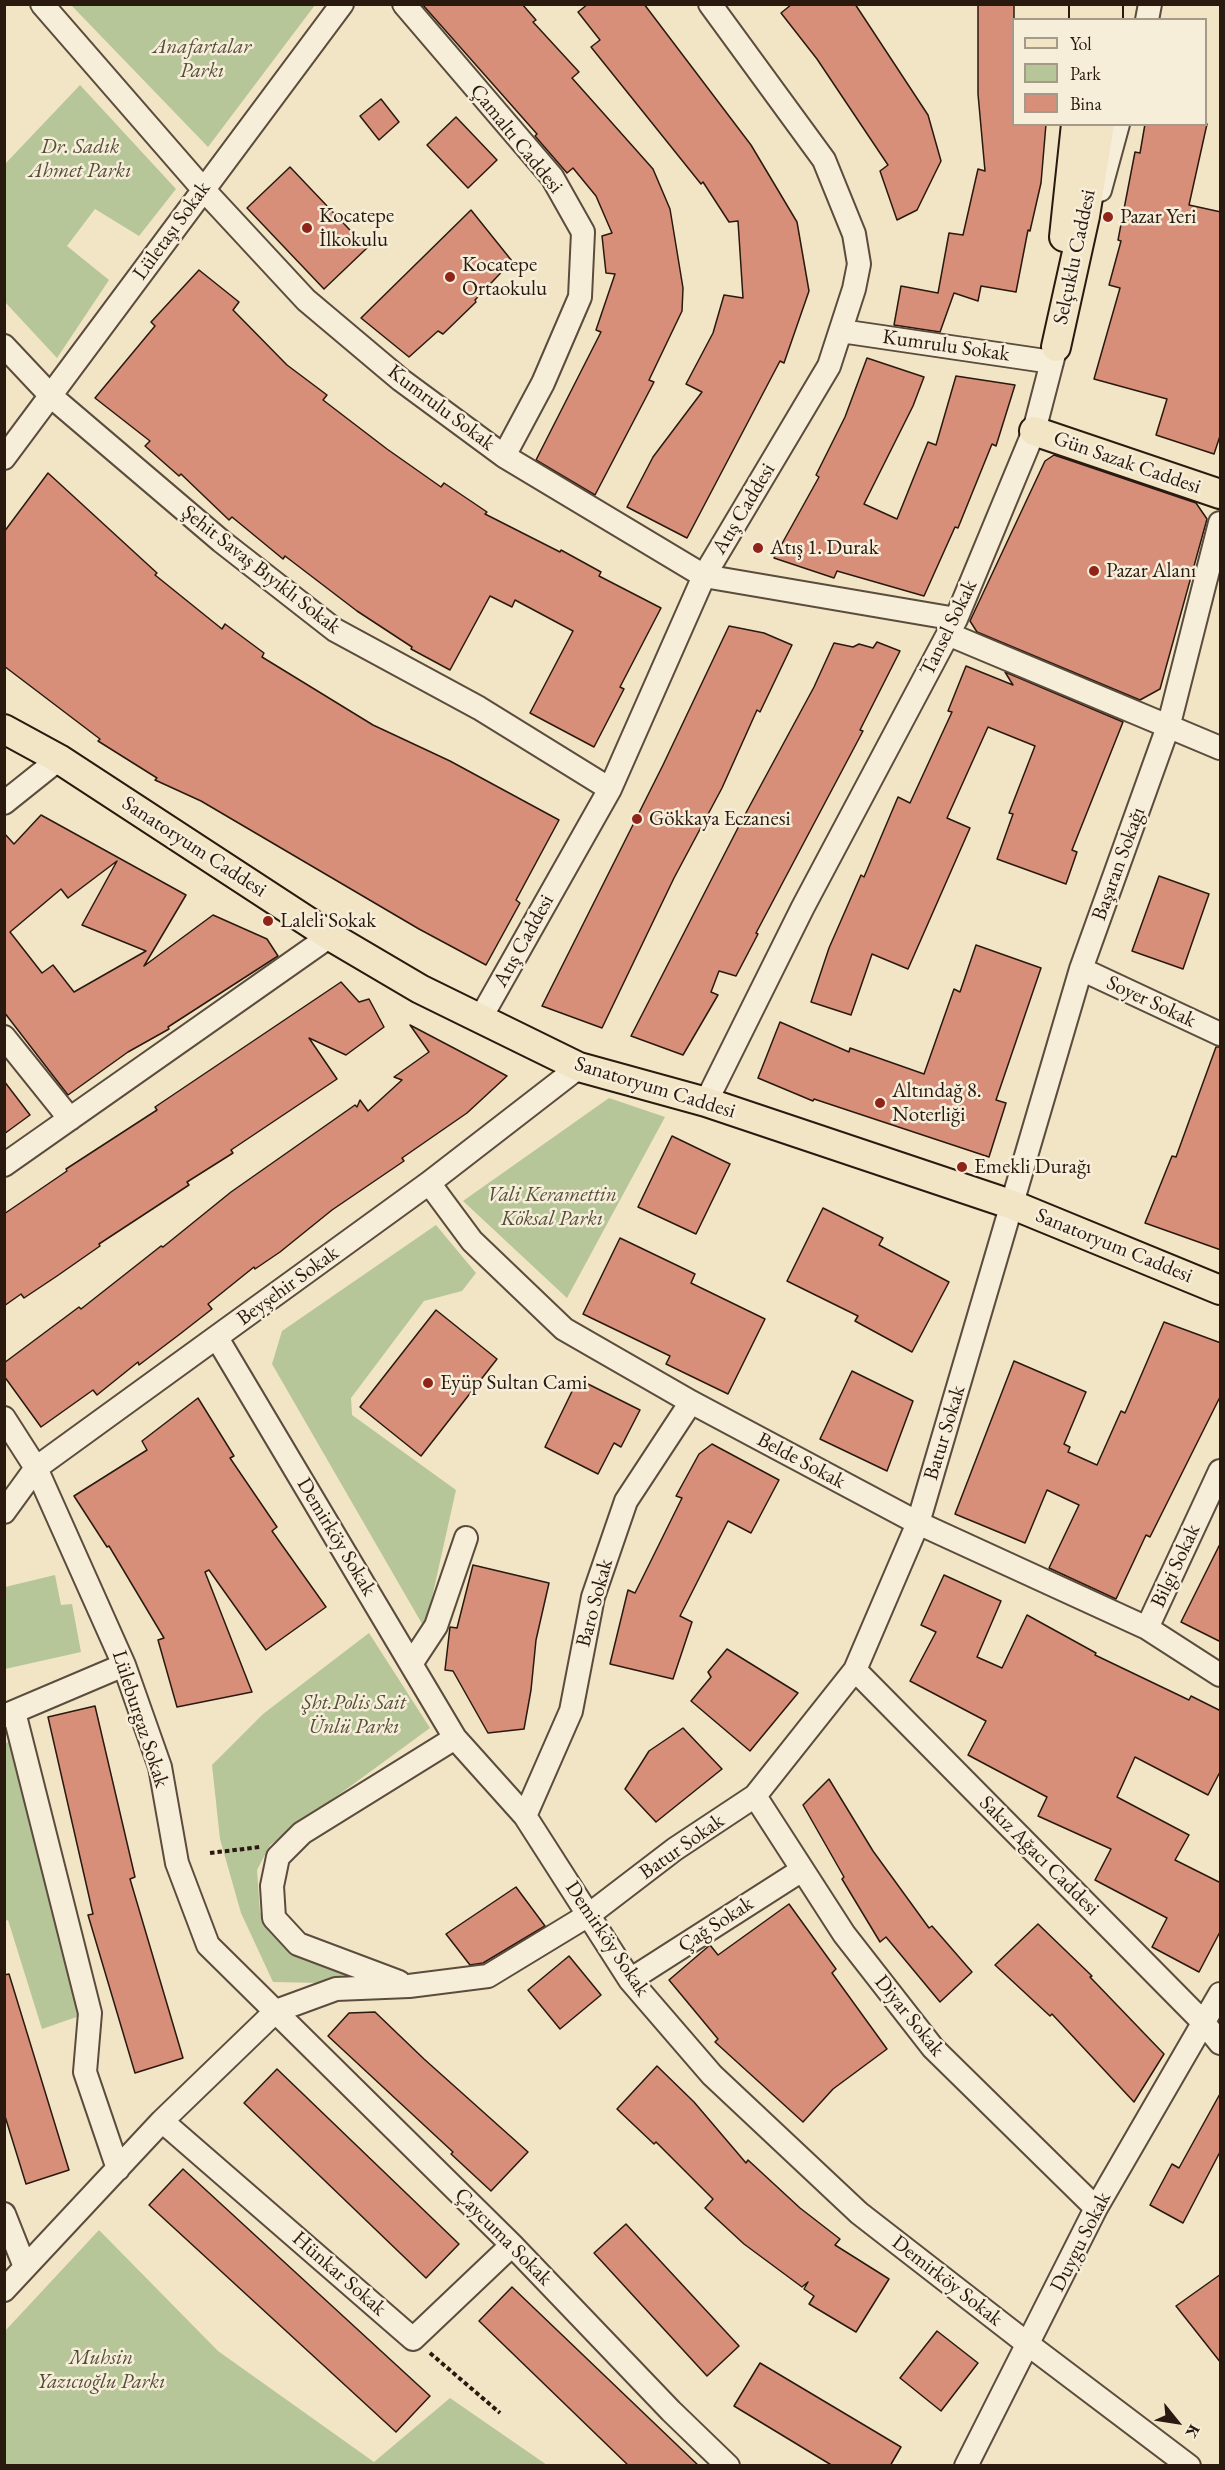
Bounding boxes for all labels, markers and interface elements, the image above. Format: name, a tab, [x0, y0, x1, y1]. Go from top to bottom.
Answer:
legend	[1012, 18, 1207, 126]
text: Yol	[1070, 32, 1092, 55]
park label: Anafartalar Parkı	[153, 34, 251, 84]
text: Park	[1070, 62, 1101, 85]
street label: Çamaltı Caddesi	[464, 79, 568, 199]
text: Bina	[1070, 92, 1102, 115]
park label: Dr. Sadık Ahmet Parkı	[29, 134, 131, 184]
street label: Lületaşı Sokak	[128, 177, 216, 285]
street label: Selçuklu Caddesi	[1048, 187, 1102, 327]
place label: Kocatepe İlkokulu	[319, 203, 394, 253]
place label: Pazar Yeri	[1120, 204, 1196, 230]
marker: Pazar Yeri	[1101, 210, 1115, 224]
marker: Kocatepe İlkokulu	[300, 221, 314, 235]
place label: Kocatepe Ortaokulu	[462, 252, 547, 302]
marker: Kocatepe Ortaokulu	[443, 270, 457, 284]
street label: Kumrulu Sokak	[881, 325, 1011, 367]
street label: Kumrulu Sokak	[382, 359, 500, 457]
street label: Gün Sazak Caddesi	[1050, 426, 1204, 500]
street label: Atış Caddesi	[707, 459, 781, 559]
street label: Şehit Savaş Bıyıklı Sokak	[177, 500, 345, 640]
place label: Atış 1. Durak	[770, 535, 879, 561]
marker: Atış 1. Durak	[751, 541, 765, 555]
place label: Pazar Alanı	[1106, 558, 1196, 584]
marker: Pazar Alanı	[1087, 564, 1101, 578]
street label: Tansel Sokak	[915, 576, 983, 680]
street label: Sanatoryum Caddesi	[117, 791, 271, 903]
street label: Başaran Sokağı	[1087, 804, 1151, 924]
place label: Gökkaya Eczanesi	[649, 806, 791, 832]
marker: Gökkaya Eczanesi	[630, 812, 644, 826]
street label: Atış Caddesi	[488, 890, 560, 992]
place label: Laleli Sokak	[280, 908, 376, 934]
marker: Laleli Sokak	[261, 914, 275, 928]
street label: Soyer Sokak	[1102, 970, 1200, 1034]
street label: Sanatoryum Caddesi	[571, 1052, 739, 1124]
place label: Altındağ 8. Noterliği	[892, 1078, 982, 1128]
marker: Altındağ 8. Noterliği	[873, 1096, 887, 1110]
place label: Emekli Durağı	[974, 1154, 1091, 1180]
marker: Emekli Durağı	[955, 1160, 969, 1174]
park label: Vali Keramettin Köksal Parkı	[487, 1182, 617, 1232]
street label: Sanatoryum Caddesi	[1032, 1203, 1196, 1289]
street label: Beyşehir Sokak	[232, 1241, 344, 1331]
place label: Eyüp Sultan Cami	[440, 1370, 587, 1396]
marker: Eyüp Sultan Cami	[421, 1376, 435, 1390]
street label: Batur Sokak	[919, 1383, 971, 1483]
street label: Belde Sokak	[752, 1427, 850, 1495]
street label: Demirköy Sokak	[291, 1473, 381, 1601]
street label: Bilgi Sokak	[1146, 1520, 1206, 1612]
street label: Baro Sokak	[571, 1556, 619, 1650]
street label: Lüleburgaz Sokak	[106, 1647, 174, 1791]
park label: Şht.Polis Sait Ünlü Parkı	[302, 1690, 406, 1740]
street label: Sakız Ağacı Caddesi	[974, 1791, 1104, 1921]
street label: Batur Sokak	[635, 1809, 729, 1885]
street label: Demirköy Sokak	[559, 1877, 655, 2001]
street label: Çağ Sokak	[674, 1891, 758, 1959]
street label: Diyar Sokak	[869, 1970, 949, 2062]
street label: Çaycuma Sokak	[449, 2183, 557, 2291]
street label: Duygu Sokak	[1045, 2188, 1117, 2296]
street label: Hünkar Sokak	[287, 2226, 391, 2322]
street label: Demirköy Sokak	[887, 2230, 1007, 2332]
park label: Muhsin Yazıcıoğlu Parkı	[37, 2345, 165, 2395]
north arrow	[1147, 2392, 1207, 2452]
text: K	[1181, 2421, 1205, 2442]

